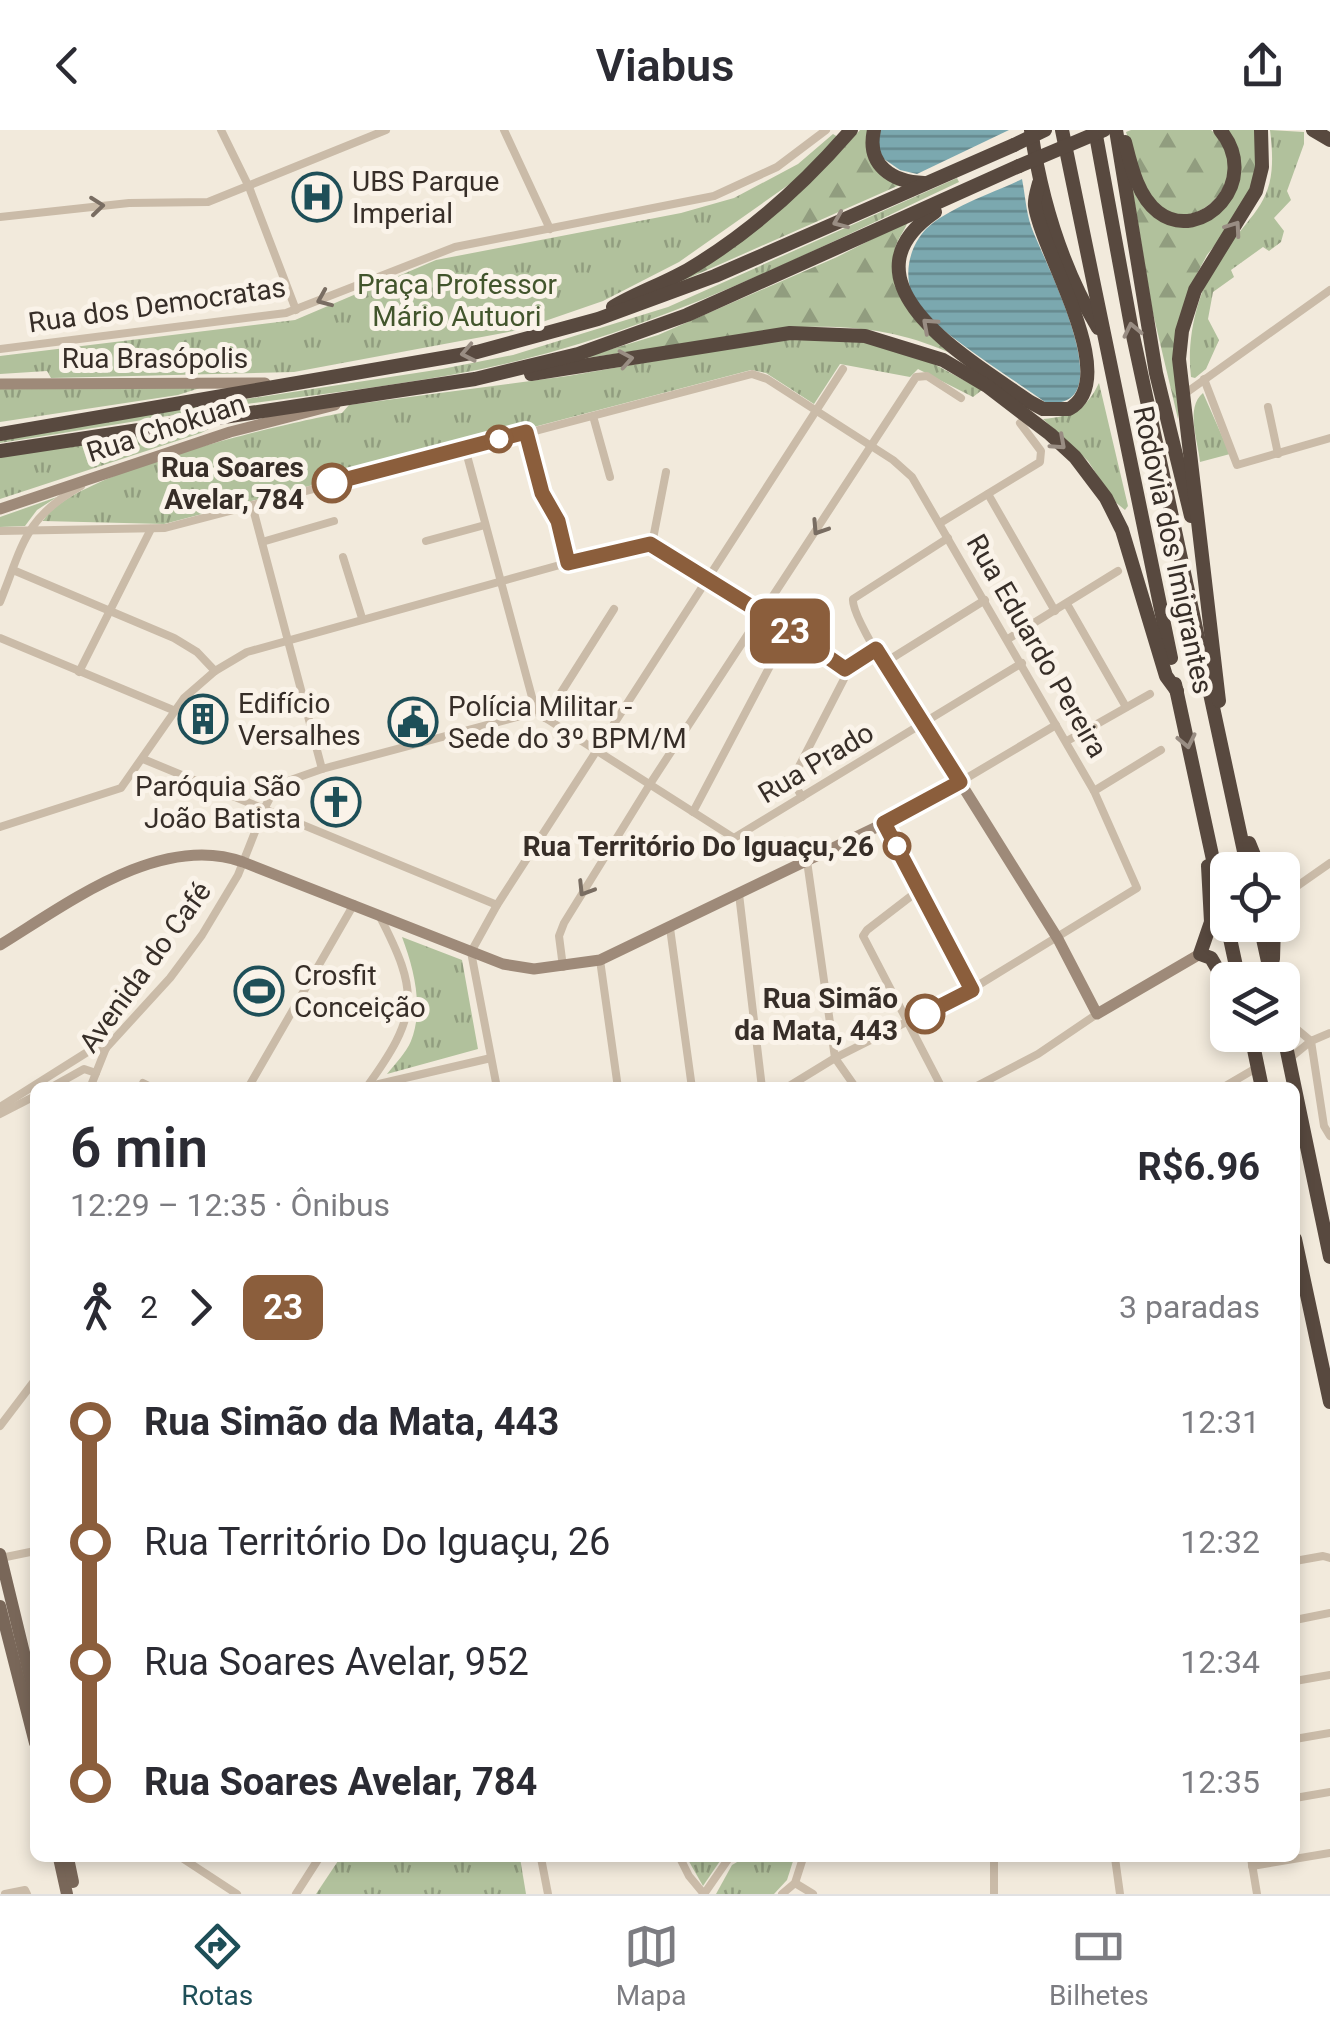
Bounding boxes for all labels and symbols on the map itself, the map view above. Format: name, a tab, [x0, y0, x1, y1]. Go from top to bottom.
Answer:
place label: UBS Parque Imperial	[352, 165, 499, 230]
hospital icon: UBS Parque Imperial	[291, 171, 343, 223]
one-way arrow	[89, 196, 105, 217]
one-way arrow	[832, 209, 850, 229]
one-way arrow	[1222, 220, 1240, 239]
park label: Praça Professor Mário Autuori	[357, 268, 558, 333]
street label: Rua dos Democratas	[26, 271, 288, 339]
one-way arrow	[316, 287, 334, 307]
one-way arrow	[922, 319, 941, 337]
one-way arrow	[1122, 322, 1143, 339]
street label: Rua Brasópolis	[62, 342, 248, 375]
one-way arrow	[460, 342, 477, 363]
one-way arrow	[618, 349, 635, 370]
street label: Rua Chokuan	[83, 387, 249, 469]
street label: Rodovia dos Imigrantes	[1126, 403, 1220, 697]
unlabelled marker	[486, 426, 512, 452]
one-way arrow	[1047, 431, 1066, 449]
place label: Rua Soares Avelar, 784	[161, 451, 304, 516]
marker: Rua Soares Avelar, 784	[313, 464, 351, 502]
one-way arrow	[813, 517, 832, 535]
street label: Rua Eduardo Pereira	[960, 528, 1114, 764]
line badge: 23	[745, 598, 835, 664]
place label: Edifício Versalhes	[238, 687, 361, 752]
place label: Polícia Militar - Sede do 3º BPM/M	[448, 690, 687, 755]
building icon: Edifício Versalhes	[177, 693, 229, 745]
public building icon: Polícia Militar - Sede do 3º BPM/M	[387, 696, 439, 748]
street label: Rua Prado	[752, 716, 880, 810]
one-way arrow	[1175, 732, 1196, 749]
place label: Paróquia São João Batista	[135, 770, 301, 835]
church icon: Paróquia São João Batista	[310, 776, 362, 828]
place label: Rua Território Do Iguaçu, 26	[523, 830, 874, 863]
marker: Rua Território Do Iguaçu, 26	[884, 833, 910, 859]
street label: Avenida do Café	[72, 875, 218, 1059]
one-way arrow	[579, 878, 598, 896]
place label: Crosfit Conceição	[294, 959, 426, 1024]
sports icon: Crosfit Conceição	[233, 965, 285, 1017]
place label: Rua Simão da Mata, 443	[734, 982, 898, 1047]
marker: Rua Simão da Mata, 443	[906, 995, 944, 1033]

